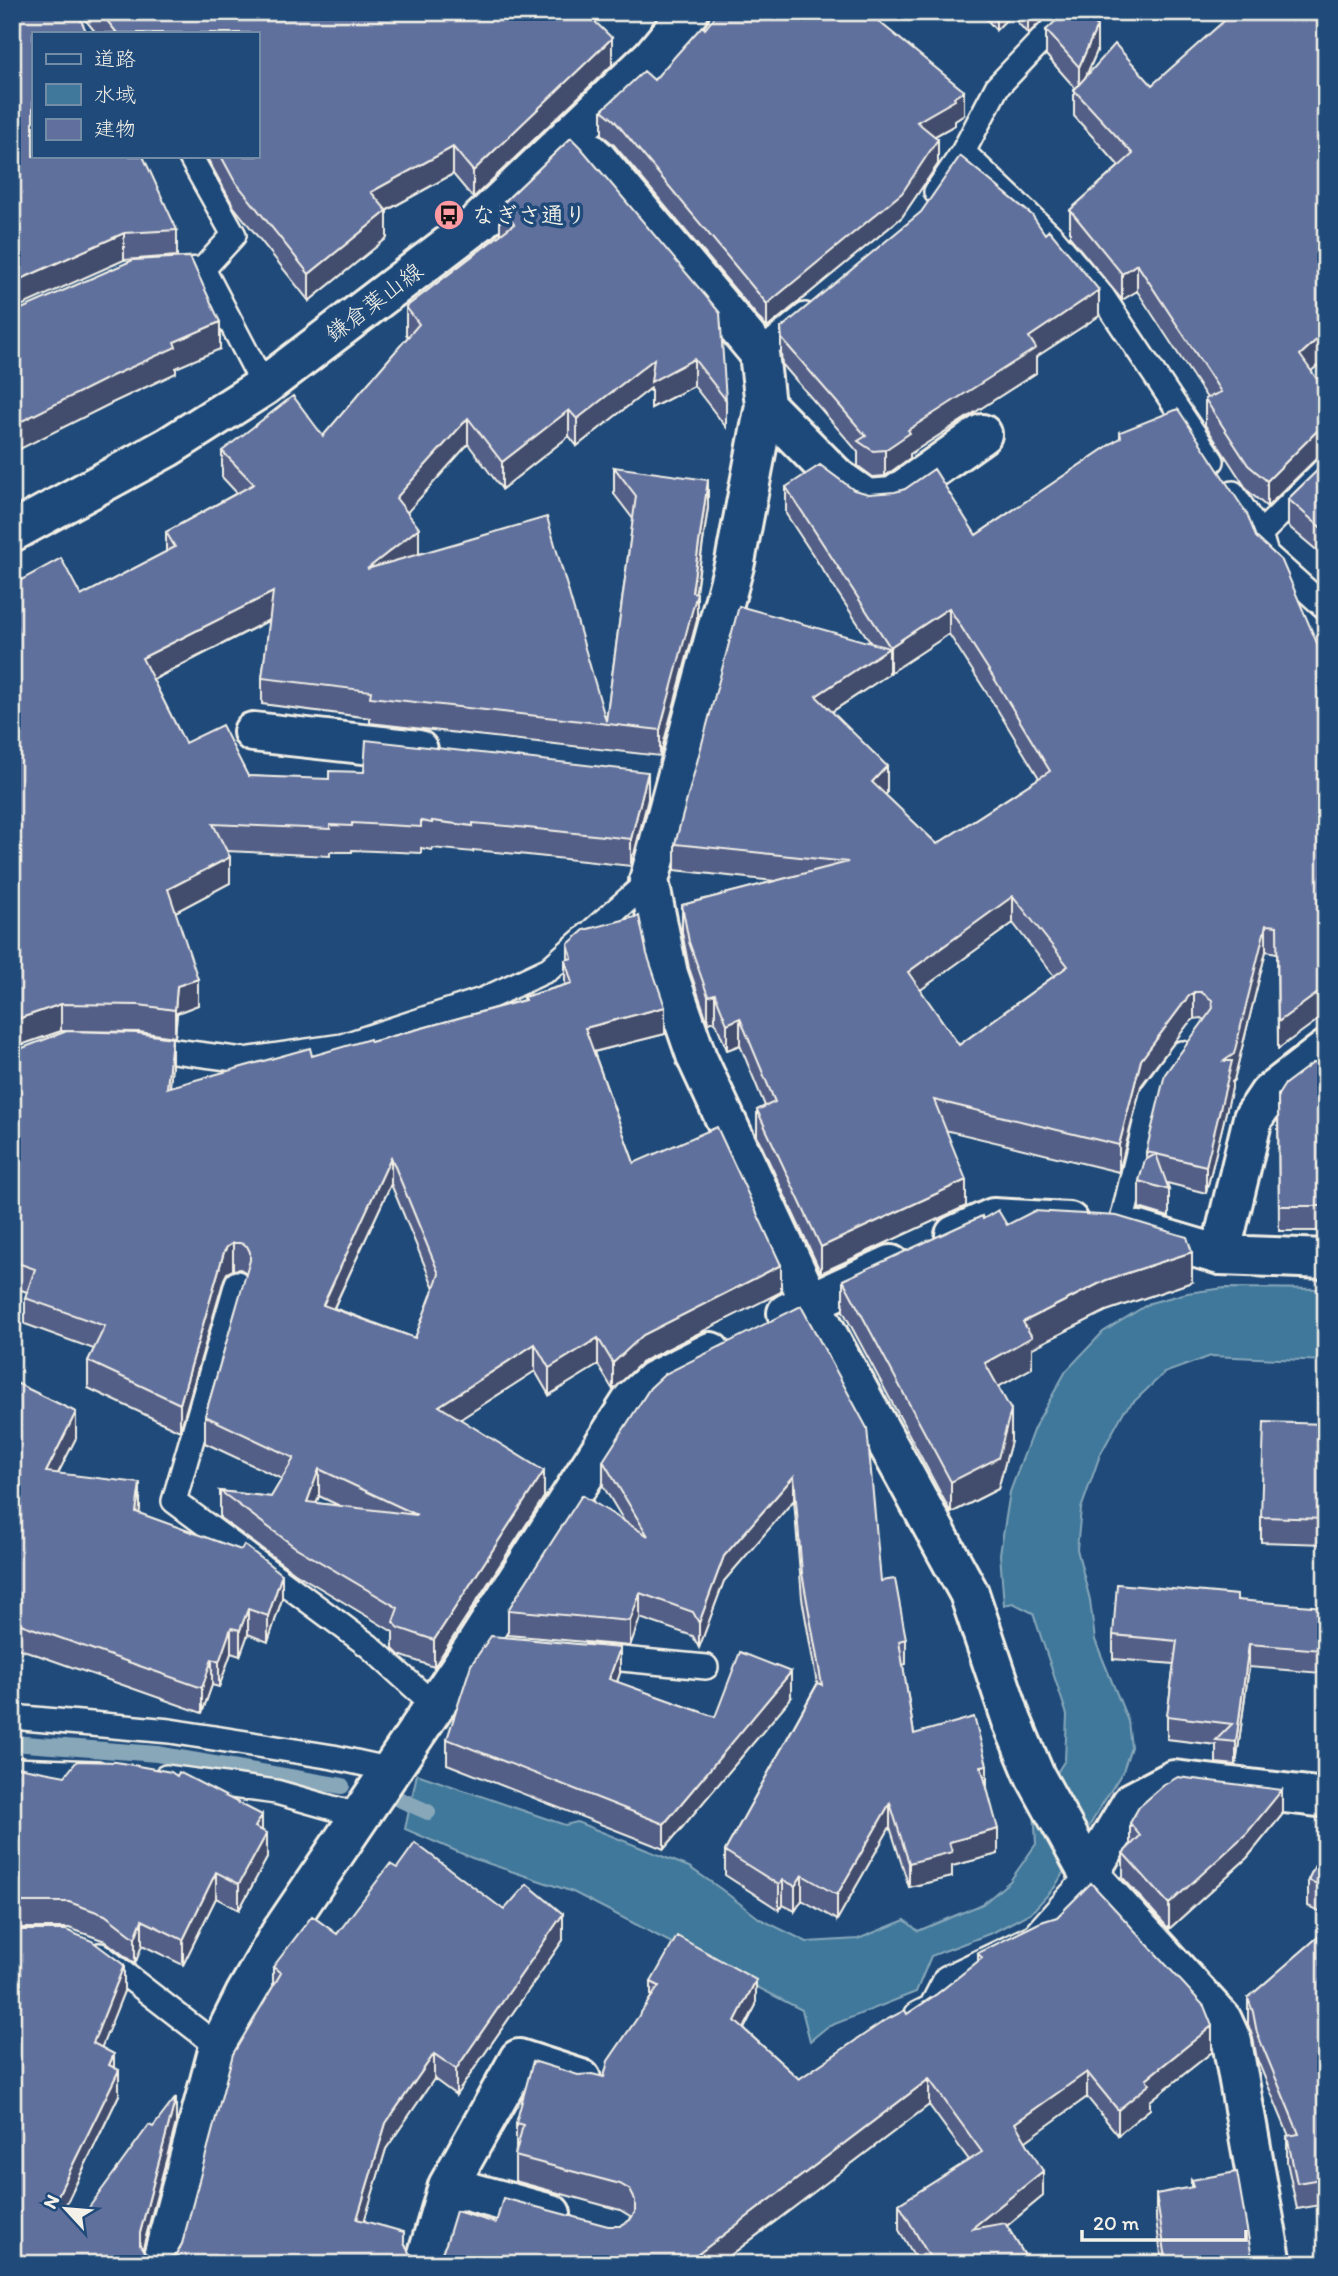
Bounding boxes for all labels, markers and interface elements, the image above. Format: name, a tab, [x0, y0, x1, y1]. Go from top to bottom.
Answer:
legend	[32, 32, 259, 158]
text: 道路	[94, 46, 136, 71]
text: 水域	[94, 82, 136, 107]
text: 建物	[94, 116, 136, 141]
bus stop icon: なぎさ通り	[432, 198, 466, 232]
place label: なぎさ通り	[472, 201, 587, 229]
street label: 鎌倉葉山線	[320, 256, 428, 348]
north arrow	[32, 2174, 102, 2244]
text: N	[38, 2191, 64, 2213]
scale bar	[1082, 2199, 1247, 2243]
text: 20 m	[1093, 2210, 1140, 2235]

